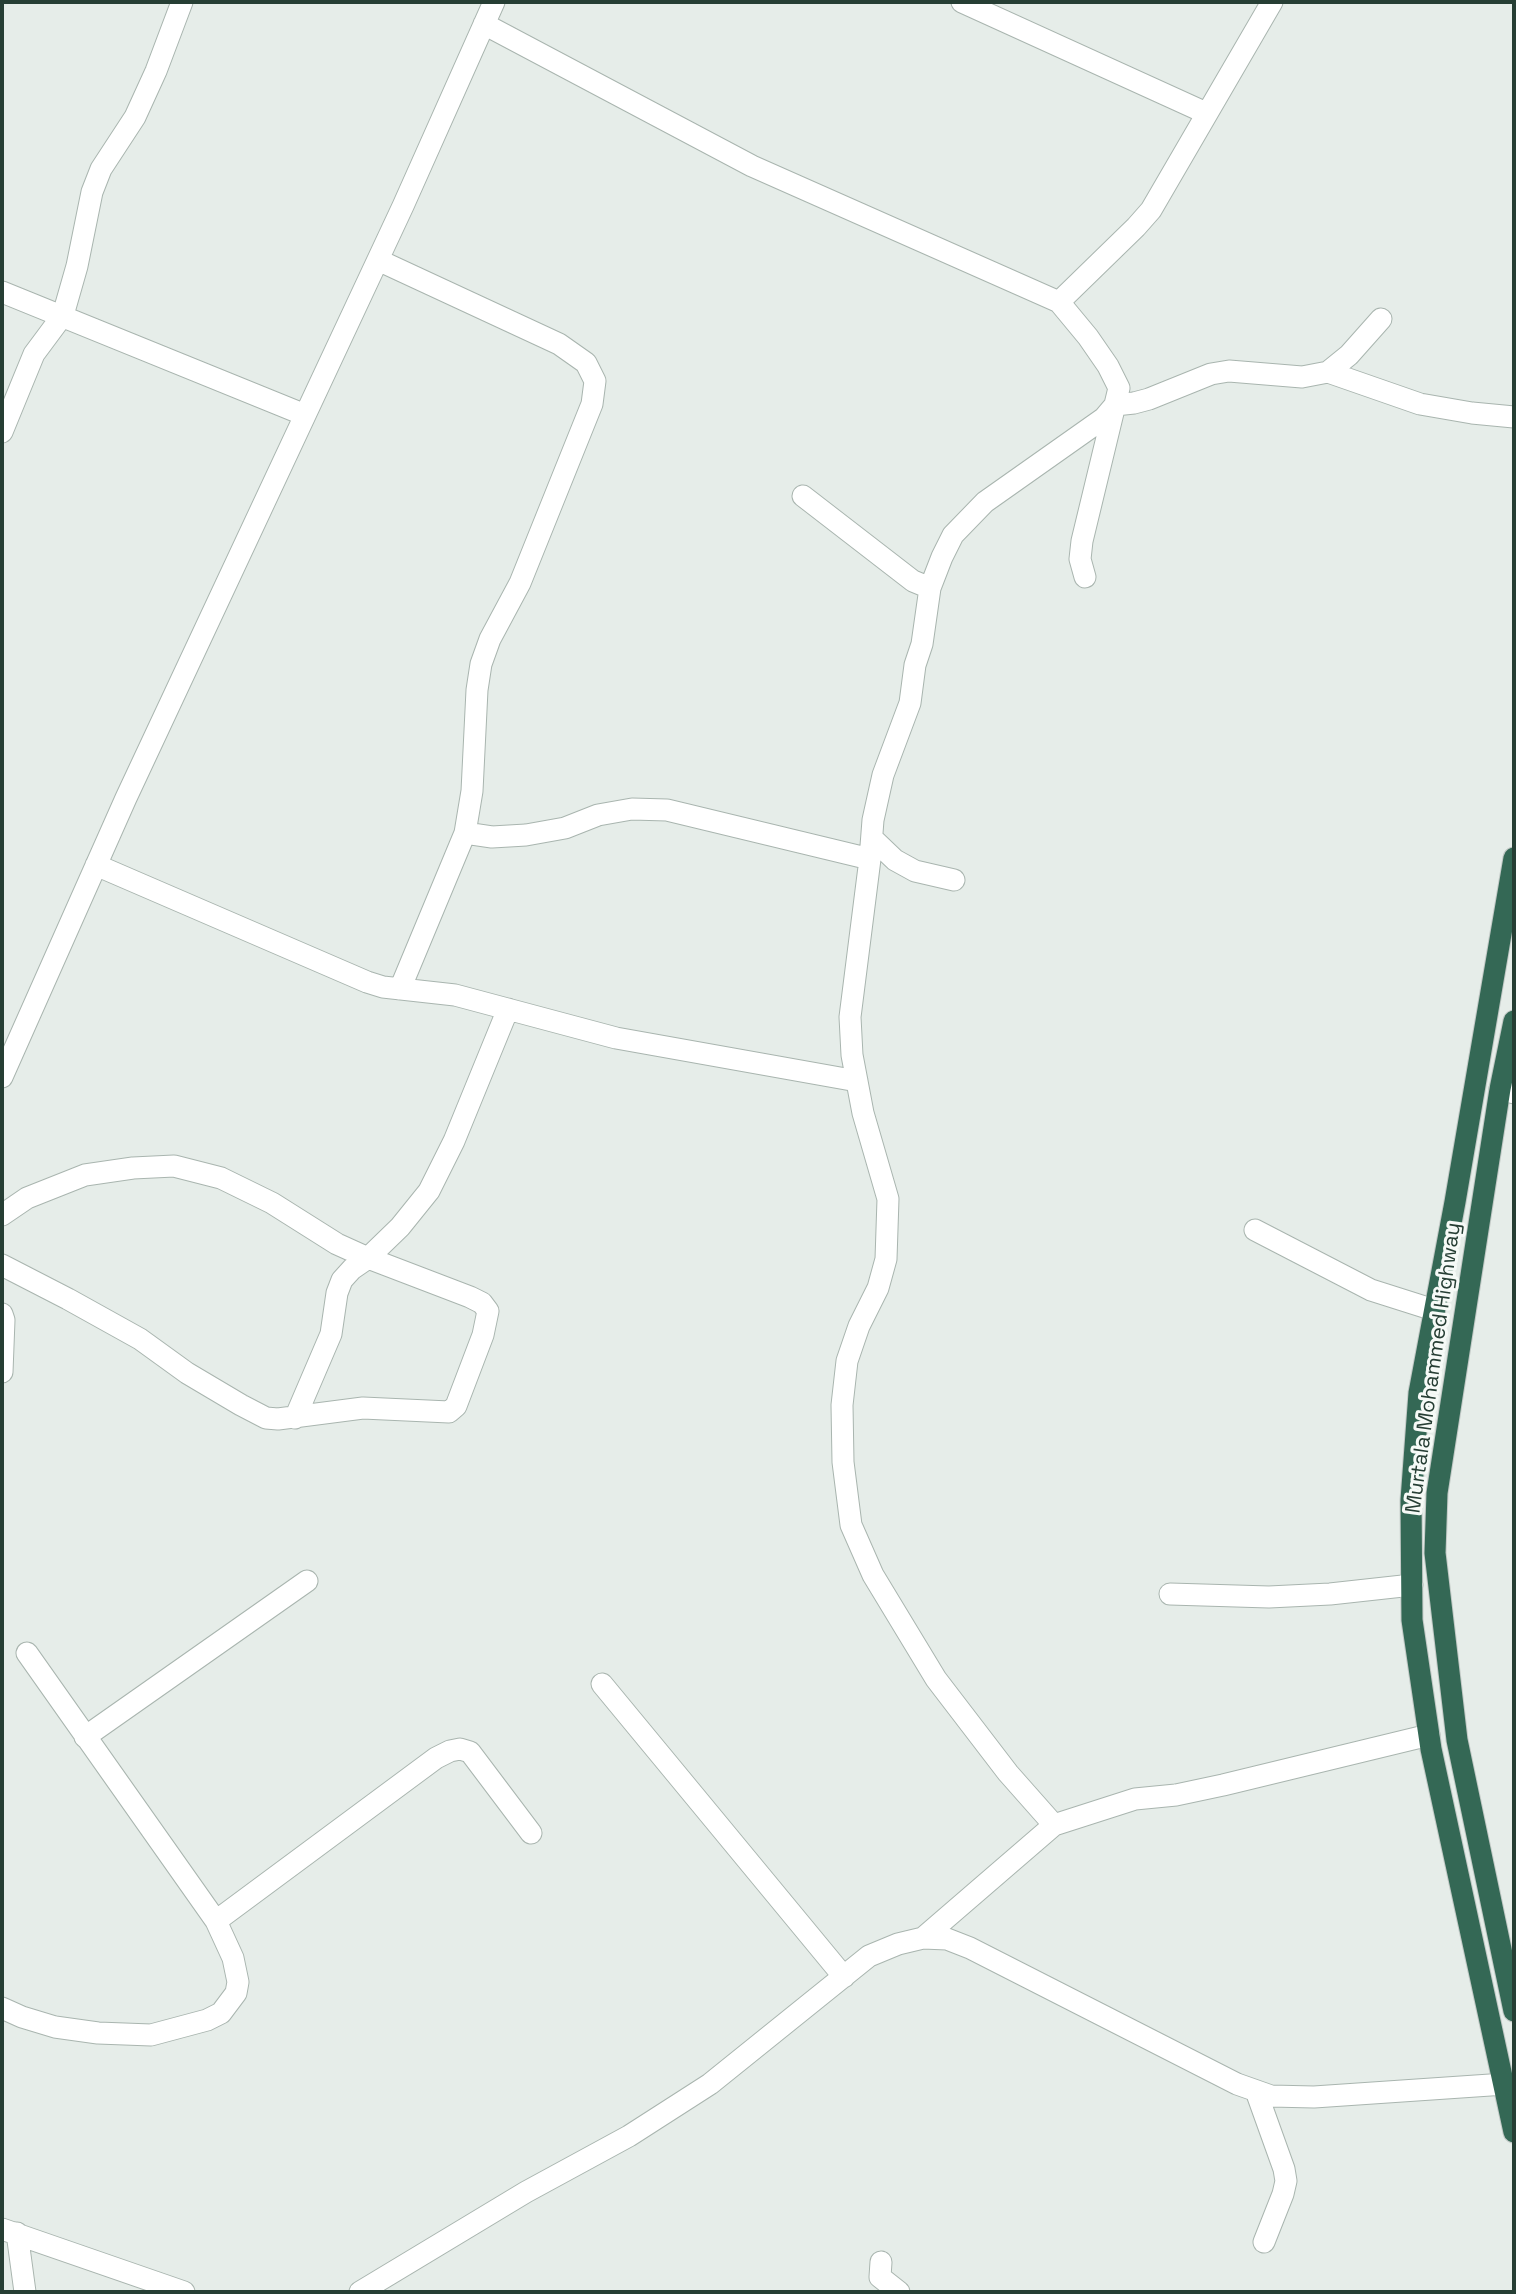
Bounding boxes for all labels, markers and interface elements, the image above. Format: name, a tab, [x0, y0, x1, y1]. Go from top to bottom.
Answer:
street label: Murtala Mohammed Highway	[1401, 1221, 1467, 1515]

